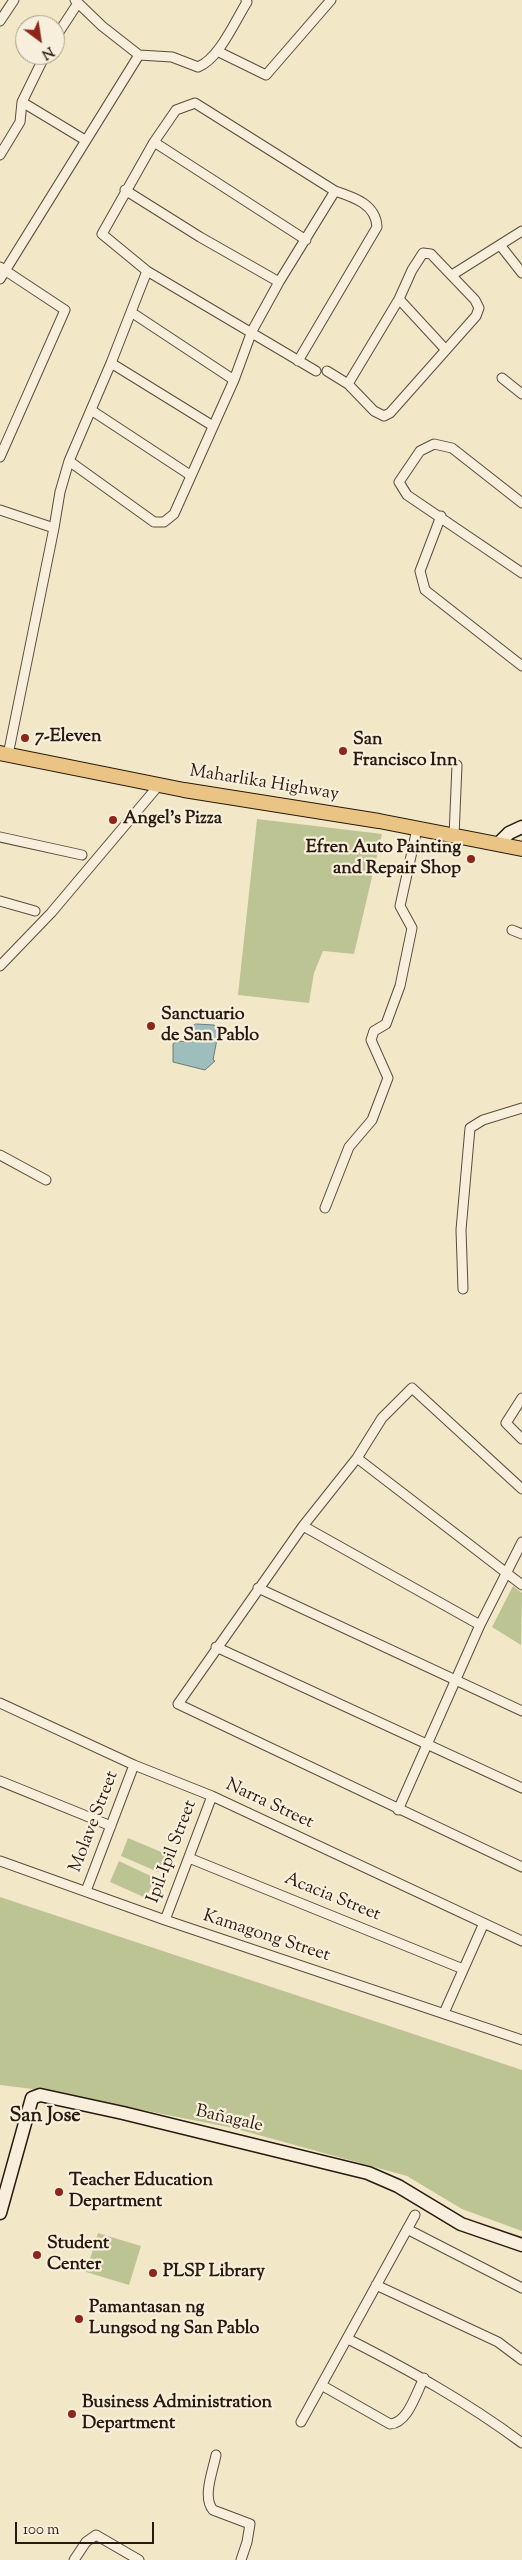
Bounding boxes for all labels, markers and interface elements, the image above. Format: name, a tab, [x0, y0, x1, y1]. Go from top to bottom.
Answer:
north arrow	[15, 15, 65, 65]
text: N	[37, 41, 57, 63]
place label: 7-Eleven	[35, 727, 102, 749]
place label: San Francisco Inn	[353, 730, 458, 772]
marker: 7-Eleven	[19, 732, 31, 744]
marker: San Francisco Inn	[337, 745, 349, 757]
street label: Maharlika Highway	[188, 762, 340, 806]
place label: Angel's Pizza	[123, 809, 222, 831]
marker: Angel's Pizza	[107, 814, 119, 826]
place label: Efren Auto Painting and Repair Shop	[306, 838, 461, 881]
marker: Efren Auto Painting and Repair Shop	[465, 853, 477, 865]
place label: Sanctuario de San Pablo	[161, 1005, 259, 1048]
marker: Sanctuario de San Pablo	[145, 1020, 157, 1032]
street label: Molave Street	[66, 1768, 124, 1876]
street label: Narra Street	[222, 1775, 316, 1835]
street label: Ipil-Ipil Street	[144, 1798, 202, 1906]
street label: Acacia Street	[281, 1869, 383, 1927]
street label: Kamagong Street	[200, 1906, 332, 1968]
street label: Bañagale	[193, 2102, 265, 2138]
district label: San Jose	[9, 2106, 81, 2130]
place label: Teacher Education Department	[69, 2171, 213, 2214]
marker: Teacher Education Department	[53, 2186, 65, 2198]
place label: Student Center	[47, 2234, 109, 2276]
marker: Student Center	[31, 2249, 43, 2261]
place label: PLSP Library	[163, 2262, 265, 2284]
marker: PLSP Library	[147, 2267, 159, 2279]
place label: Pamantasan ng Lungsod ng San Pablo	[89, 2298, 259, 2340]
marker: Pamantasan ng Lungsod ng San Pablo	[73, 2313, 85, 2325]
place label: Business Administration Department	[82, 2393, 272, 2436]
marker: Business Administration Department	[66, 2408, 78, 2420]
scale bar	[18, 2512, 156, 2544]
text: 100 m	[23, 2520, 59, 2541]

